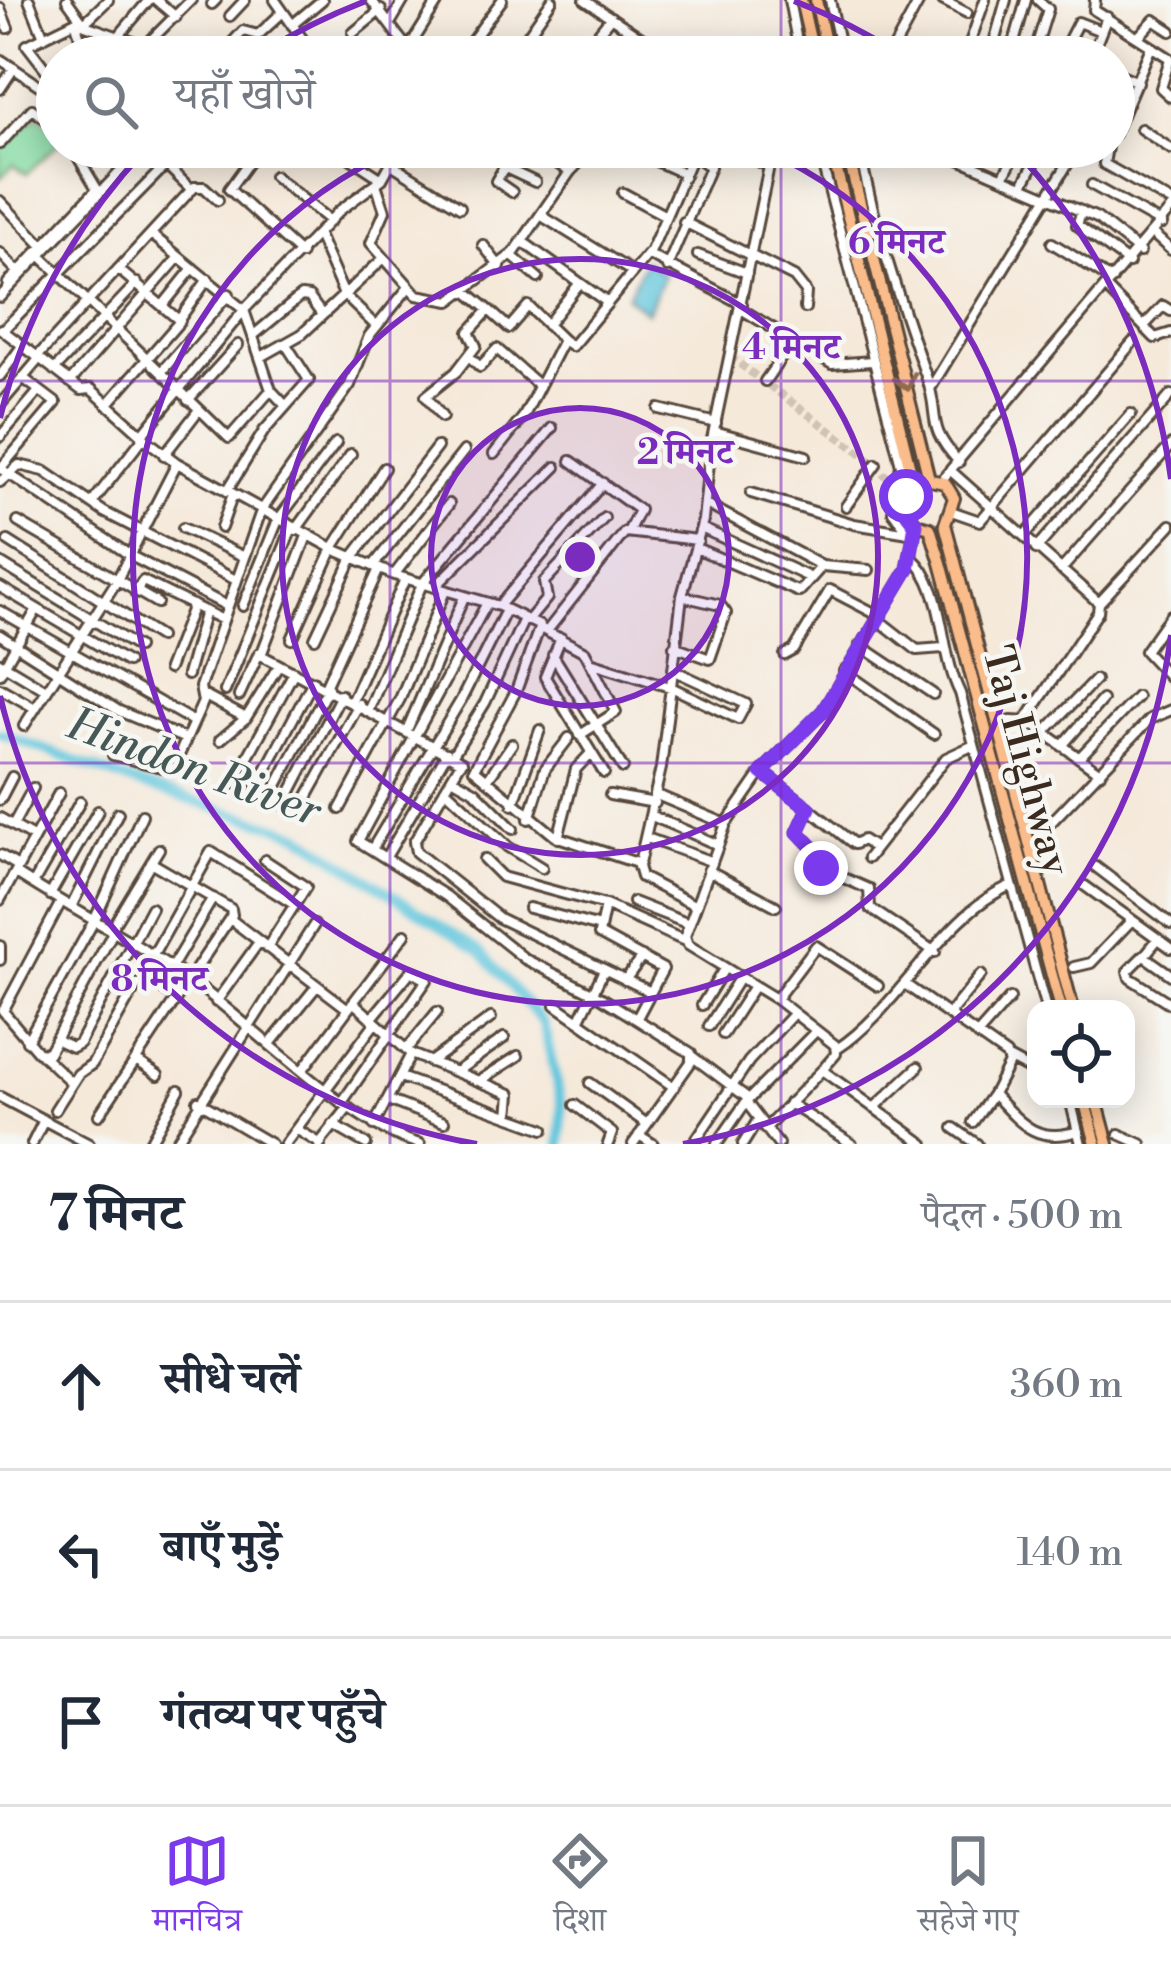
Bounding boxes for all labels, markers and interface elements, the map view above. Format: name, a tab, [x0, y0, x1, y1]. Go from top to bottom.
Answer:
search box	[36, 36, 1135, 168]
text: यहाँ खोजें	[174, 67, 315, 124]
icon: search	[78, 69, 144, 135]
text: 6 मिनट	[848, 221, 947, 266]
text: 4 मिनट	[742, 326, 843, 371]
one-way arrow	[892, 371, 917, 392]
text: 2 मिनट	[637, 431, 736, 476]
route start	[879, 469, 933, 523]
centre of rings	[559, 536, 601, 578]
street label: Taj Highway	[969, 640, 1082, 882]
water label: Hindon River	[58, 696, 330, 841]
route end	[794, 841, 848, 895]
text: 8 मिनट	[111, 958, 210, 1003]
map controls	[1027, 1000, 1135, 1108]
button: locate	[1027, 1000, 1135, 1108]
text: 7 मिनट	[48, 1183, 183, 1247]
text: पैदल · 500 m	[921, 1192, 1123, 1241]
text: सीधे चलें	[162, 1351, 300, 1408]
icon: ahead	[48, 1353, 114, 1419]
text: 360 m	[1010, 1361, 1123, 1410]
text: बाएँ मुड़ें	[162, 1519, 281, 1576]
icon: left	[48, 1521, 114, 1587]
text: 140 m	[1016, 1529, 1123, 1578]
text: गंतव्य पर पहुँचे	[162, 1687, 385, 1744]
icon: arrive	[48, 1689, 114, 1755]
tab: मानचित्र	[152, 1828, 242, 1952]
tab: दिशा	[547, 1828, 613, 1952]
tab: सहेजे गए	[918, 1828, 1019, 1952]

